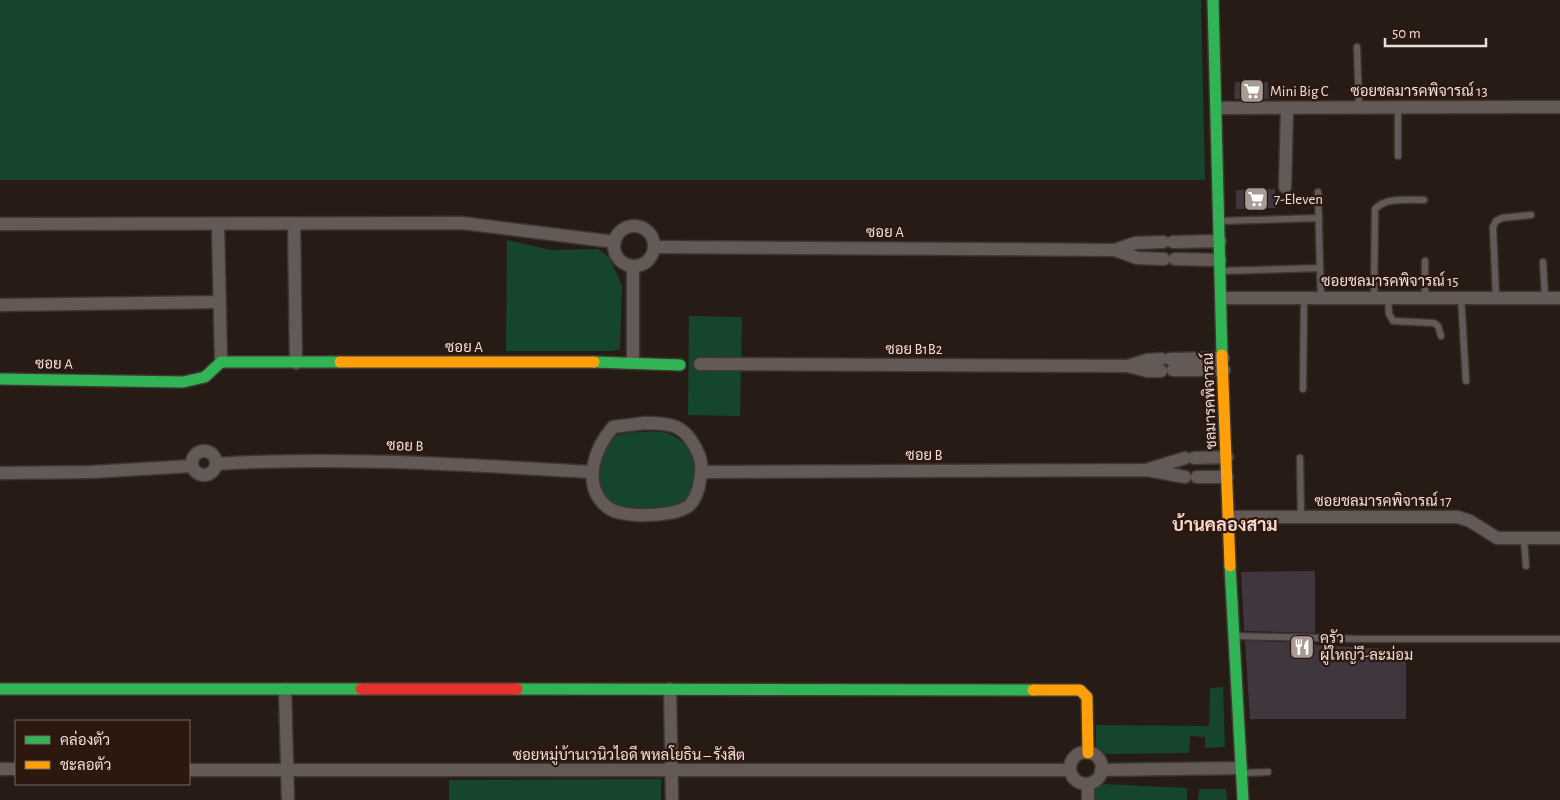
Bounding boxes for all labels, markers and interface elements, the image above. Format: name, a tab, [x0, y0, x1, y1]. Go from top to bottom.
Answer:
scale bar	[1385, 15, 1486, 47]
text: 50 m	[1392, 26, 1421, 41]
supermarket icon: Mini Big C	[1239, 78, 1265, 104]
street label: ซอยชลมารคพิจารณ์ 13	[1350, 81, 1488, 99]
place label: Mini Big C	[1270, 84, 1329, 99]
supermarket icon: 7-Eleven	[1243, 186, 1269, 212]
place label: 7-Eleven	[1274, 192, 1323, 207]
street label: ซอย A	[866, 225, 904, 240]
street label: ซอยชลมารคพิจารณ์ 15	[1321, 271, 1459, 289]
street label: ซอย A	[445, 340, 483, 355]
street label: ซอย B1B2	[885, 342, 943, 357]
street label: ชลมารคพิจารณ์	[1198, 352, 1219, 450]
street label: ซอย A	[35, 356, 73, 372]
street label: ซอย B	[386, 438, 424, 454]
street label: ซอย B	[905, 448, 943, 463]
street label: ซอยชลมารคพิจารณ์ 17	[1314, 491, 1452, 509]
district label: บ้านคลองสาม	[1172, 513, 1278, 535]
place label: ครัว ผู้ใหญ่วี-ละม่อม	[1320, 629, 1413, 665]
restaurant icon: ครัว ผู้ใหญ่วี-ละม่อม	[1289, 634, 1315, 660]
legend	[15, 720, 190, 785]
text: คล่องตัว	[60, 730, 110, 748]
street label: ซอยหมู่บ้านเวนิวไอดี พหลโยธิน – รังสิต	[513, 745, 745, 765]
text: ชะลอตัว	[60, 756, 111, 773]

